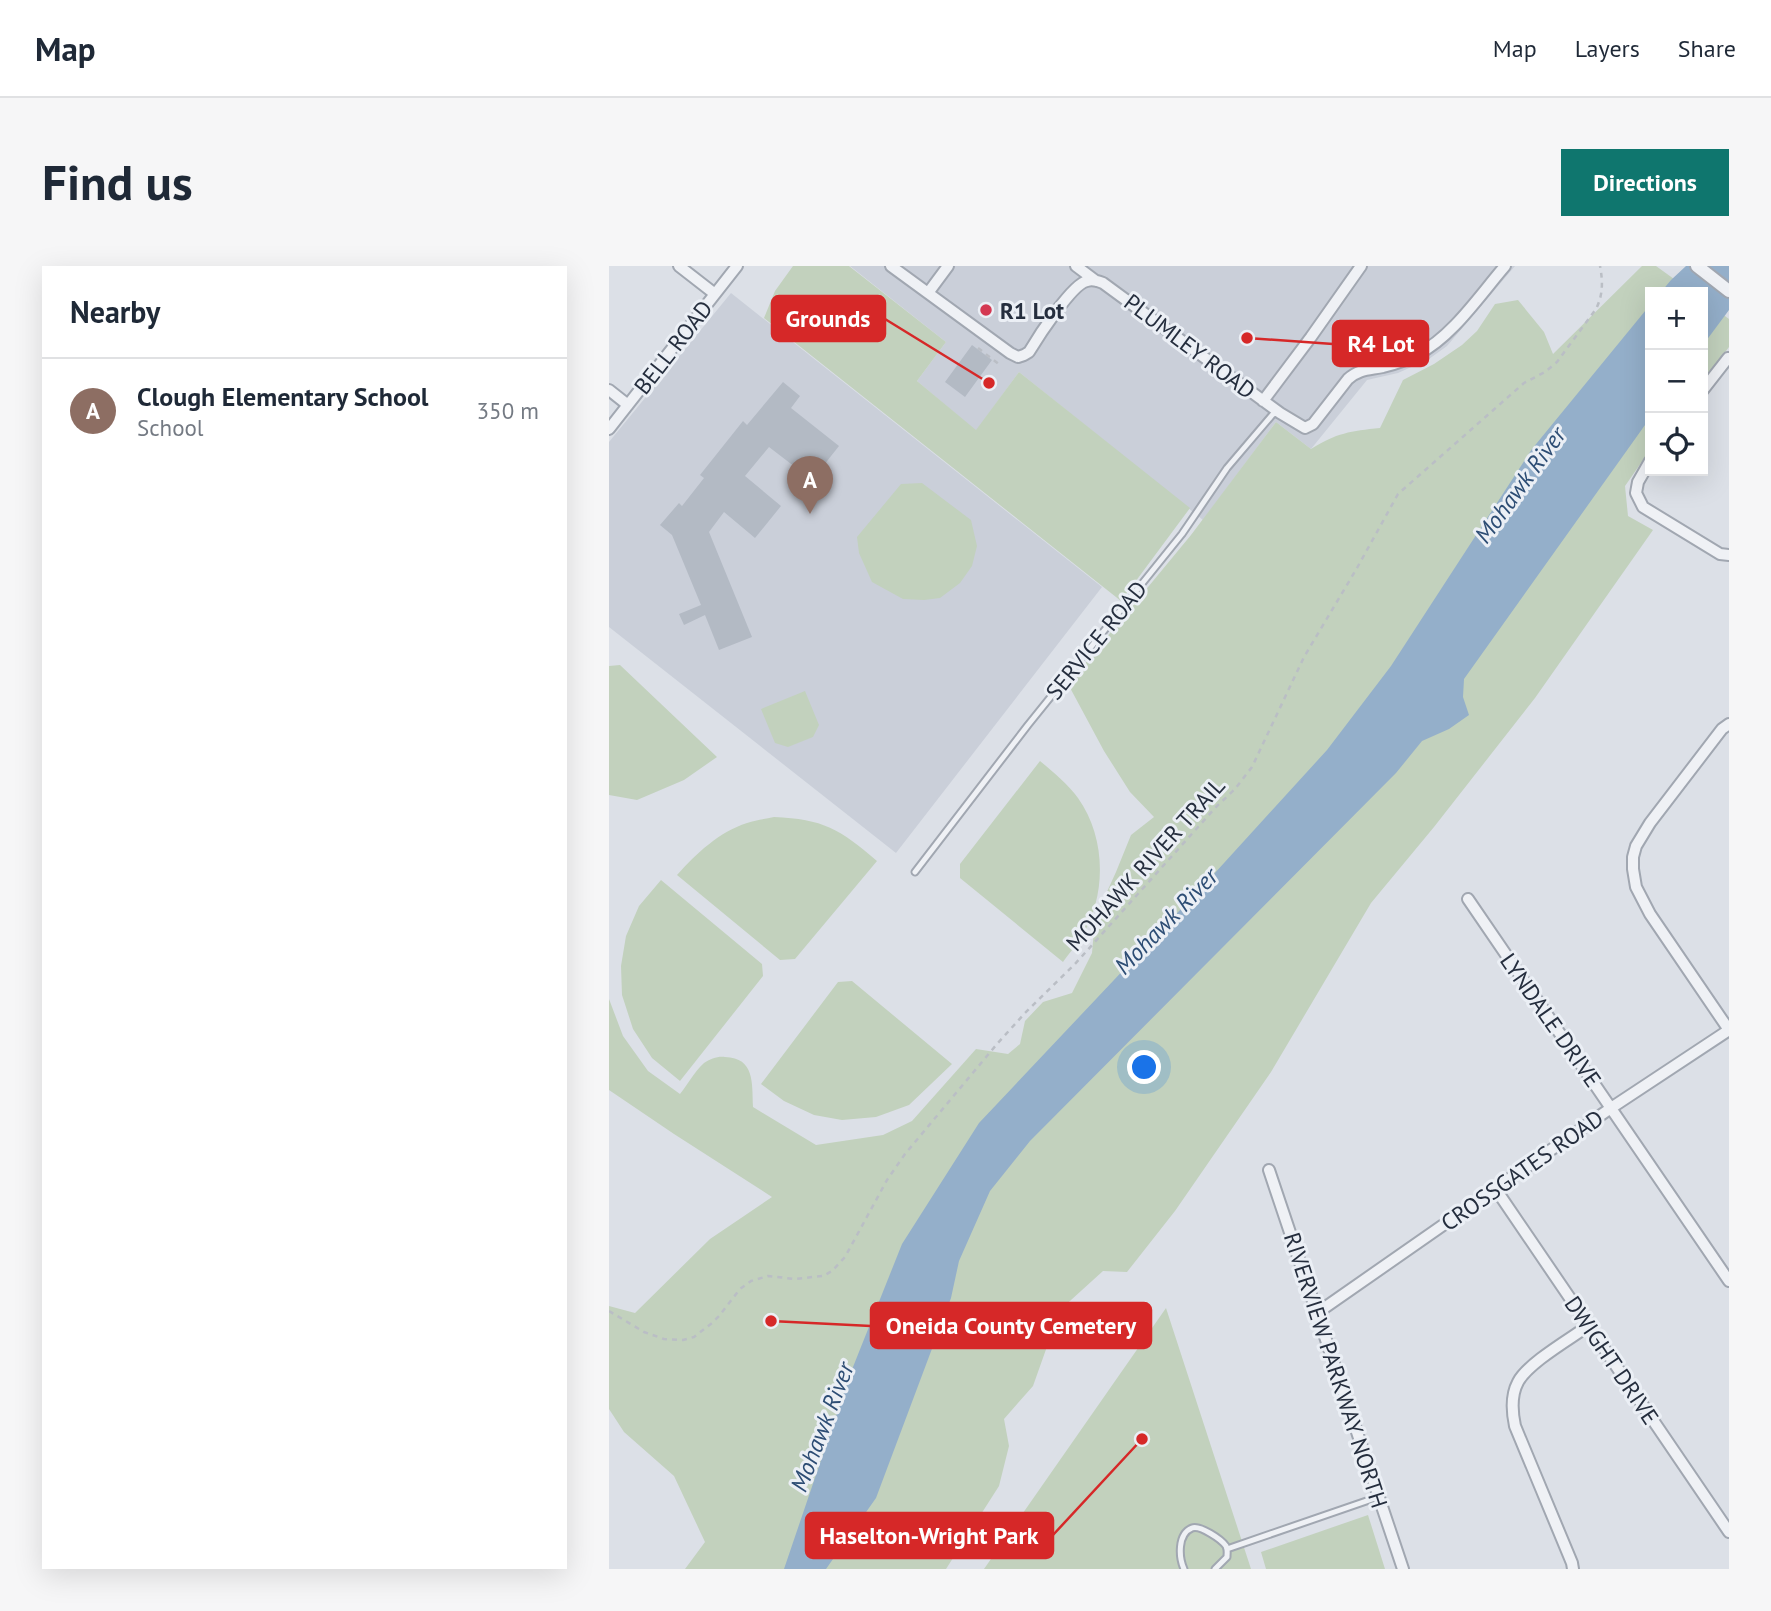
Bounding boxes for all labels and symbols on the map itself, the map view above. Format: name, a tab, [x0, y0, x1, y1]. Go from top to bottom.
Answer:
street label: PLUMLEY ROAD	[1119, 287, 1261, 405]
street label: BELL ROAD	[627, 294, 719, 400]
callout: Grounds	[772, 296, 885, 341]
place label: R1 Lot	[1000, 296, 1064, 325]
marker: R1 Lot	[978, 302, 994, 318]
text: Grounds	[786, 303, 870, 334]
callout: R4 Lot	[1333, 321, 1428, 366]
text: R4 Lot	[1348, 328, 1415, 359]
water label: Mohawk River	[1467, 419, 1574, 549]
pin: A	[787, 456, 833, 514]
street label: SERVICE ROAD	[1039, 575, 1153, 705]
street label: MOHAWK RIVER TRAIL	[1059, 771, 1231, 957]
water label: Mohawk River	[1108, 860, 1226, 981]
street label: LYNDALE DRIVE	[1494, 947, 1608, 1093]
your location	[1127, 1050, 1161, 1084]
street label: CROSSGATES ROAD	[1435, 1103, 1609, 1237]
street label: RIVERVIEW PARKWAY NORTH	[1278, 1229, 1394, 1511]
street label: DWIGHT DRIVE	[1558, 1290, 1666, 1430]
callout: Oneida County Cemetery	[871, 1303, 1151, 1348]
text: Oneida County Cemetery	[886, 1310, 1137, 1341]
water label: Mohawk River	[783, 1356, 862, 1496]
callout: Haselton-Wright Park	[806, 1513, 1053, 1558]
text: Haselton-Wright Park	[819, 1520, 1039, 1551]

